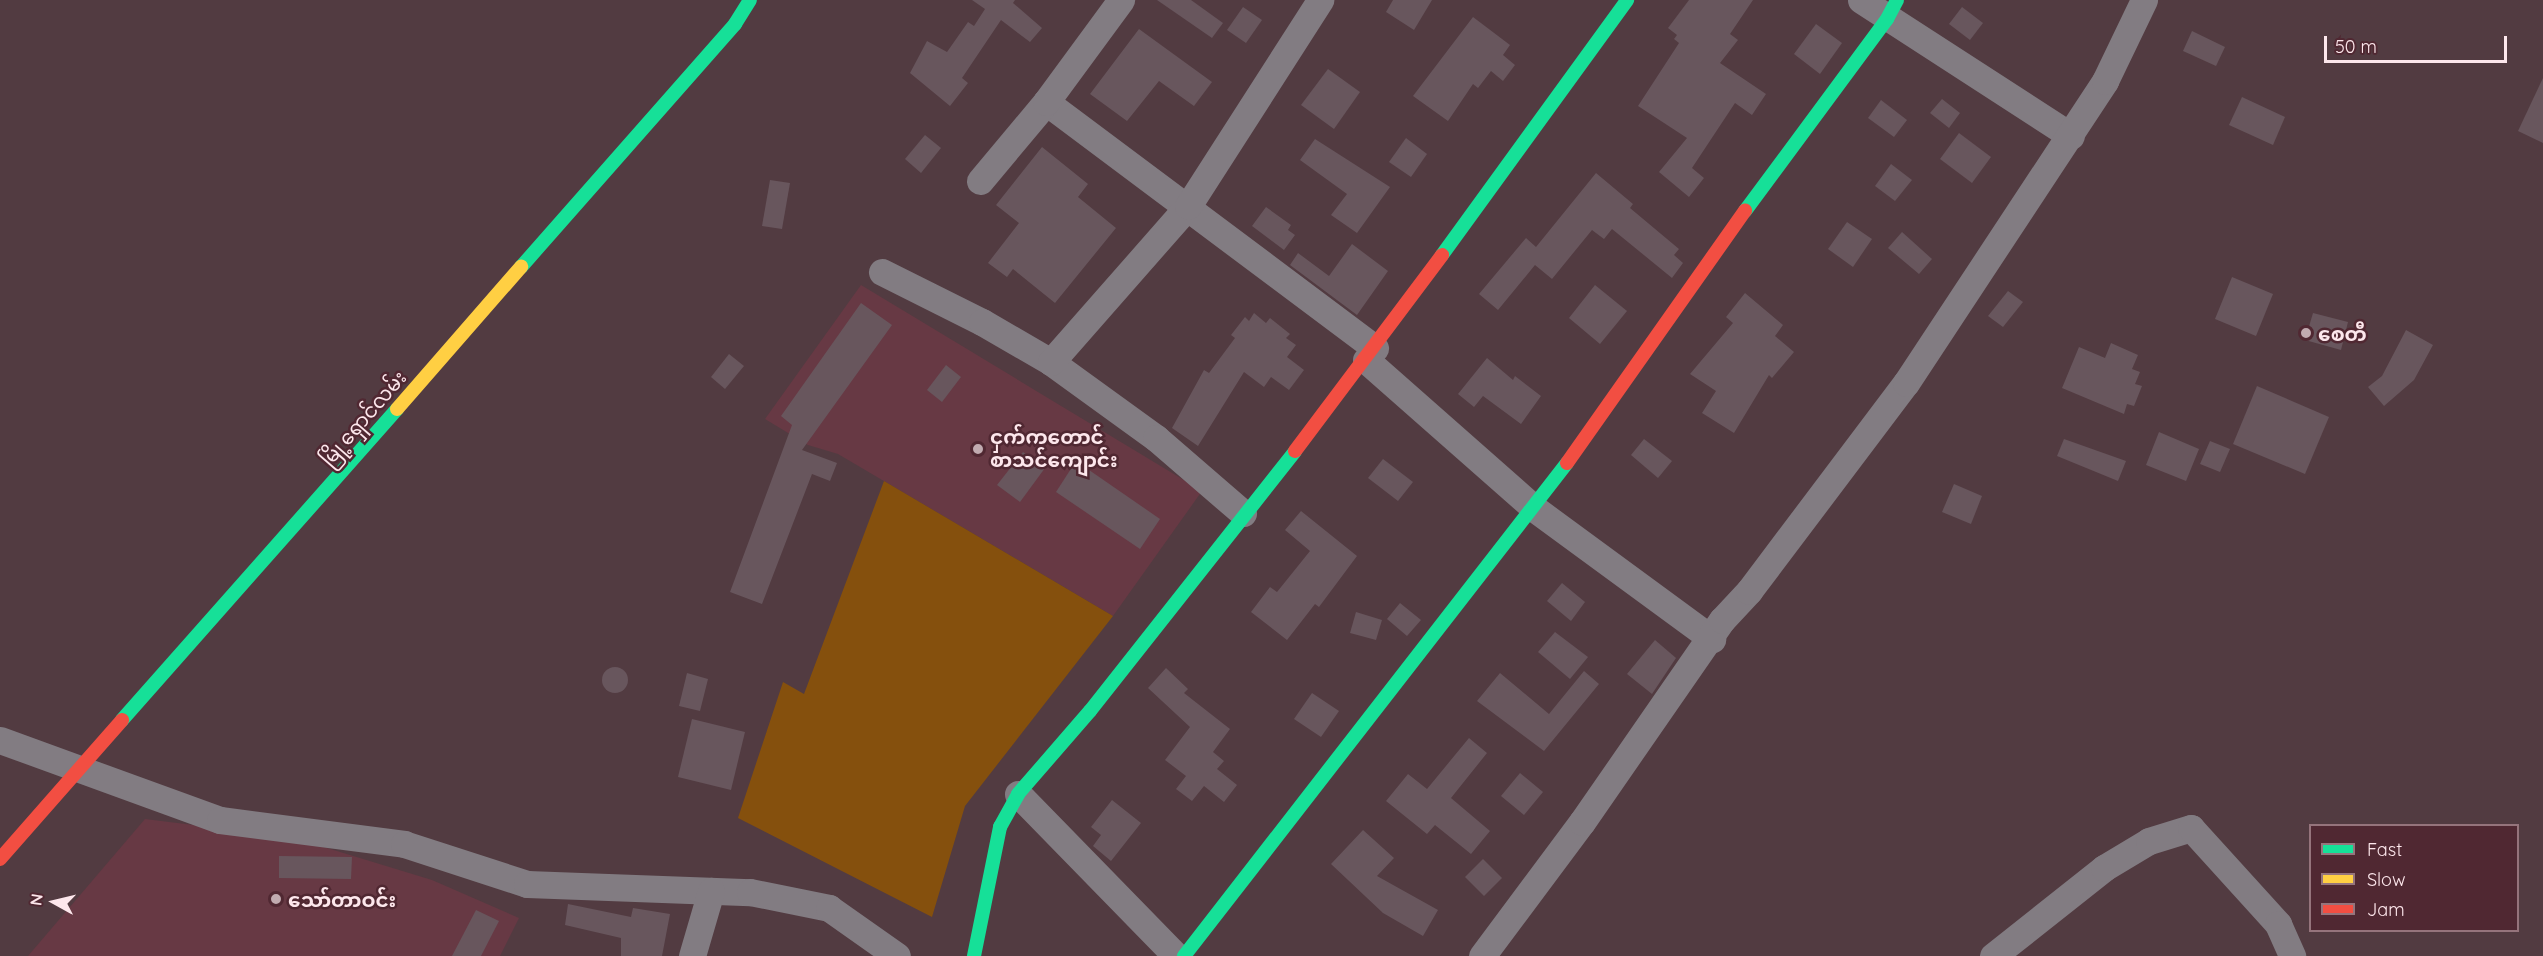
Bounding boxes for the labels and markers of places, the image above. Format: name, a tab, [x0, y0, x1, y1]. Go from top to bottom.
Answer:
place label: စေတီ	[2318, 321, 2367, 345]
marker: စေတီ	[2299, 326, 2313, 340]
place label: ငှက်ကတောင် စာသင်ကျောင်း	[990, 425, 1118, 472]
marker: ငှက်ကတောင် စာသင်ကျောင်း	[971, 442, 985, 456]
place label: သော်တာဝင်း	[288, 887, 396, 911]
marker: သော်တာဝင်း	[269, 892, 283, 906]

